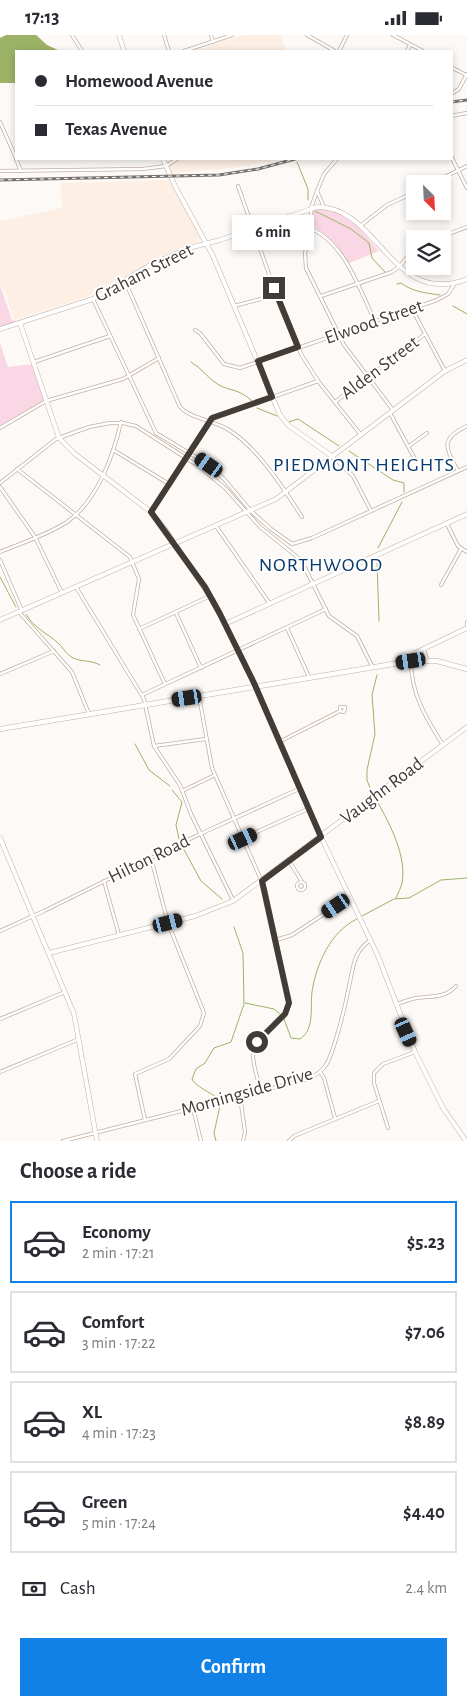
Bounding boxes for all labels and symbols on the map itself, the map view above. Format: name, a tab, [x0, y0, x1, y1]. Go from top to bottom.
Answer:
north arrow	[406, 175, 451, 220]
callout: 6 min	[233, 215, 315, 251]
street label: Graham Street	[92, 240, 196, 306]
route end	[263, 277, 285, 299]
street label: Elwood Street	[322, 296, 426, 348]
street label: Alden Street	[338, 333, 422, 403]
car	[192, 450, 225, 480]
district label: PIEDMONT HEIGHTS	[273, 455, 455, 475]
district label: NORTHWOOD	[259, 555, 383, 575]
car	[395, 651, 426, 671]
car	[171, 688, 202, 708]
street label: Vaughn Road	[337, 754, 427, 828]
car	[226, 826, 259, 852]
street label: Hilton Road	[105, 831, 193, 887]
car	[319, 891, 352, 921]
car	[151, 912, 184, 934]
car	[393, 1015, 418, 1049]
route start	[246, 1031, 268, 1053]
street label: Morningside Drive	[179, 1064, 315, 1120]

